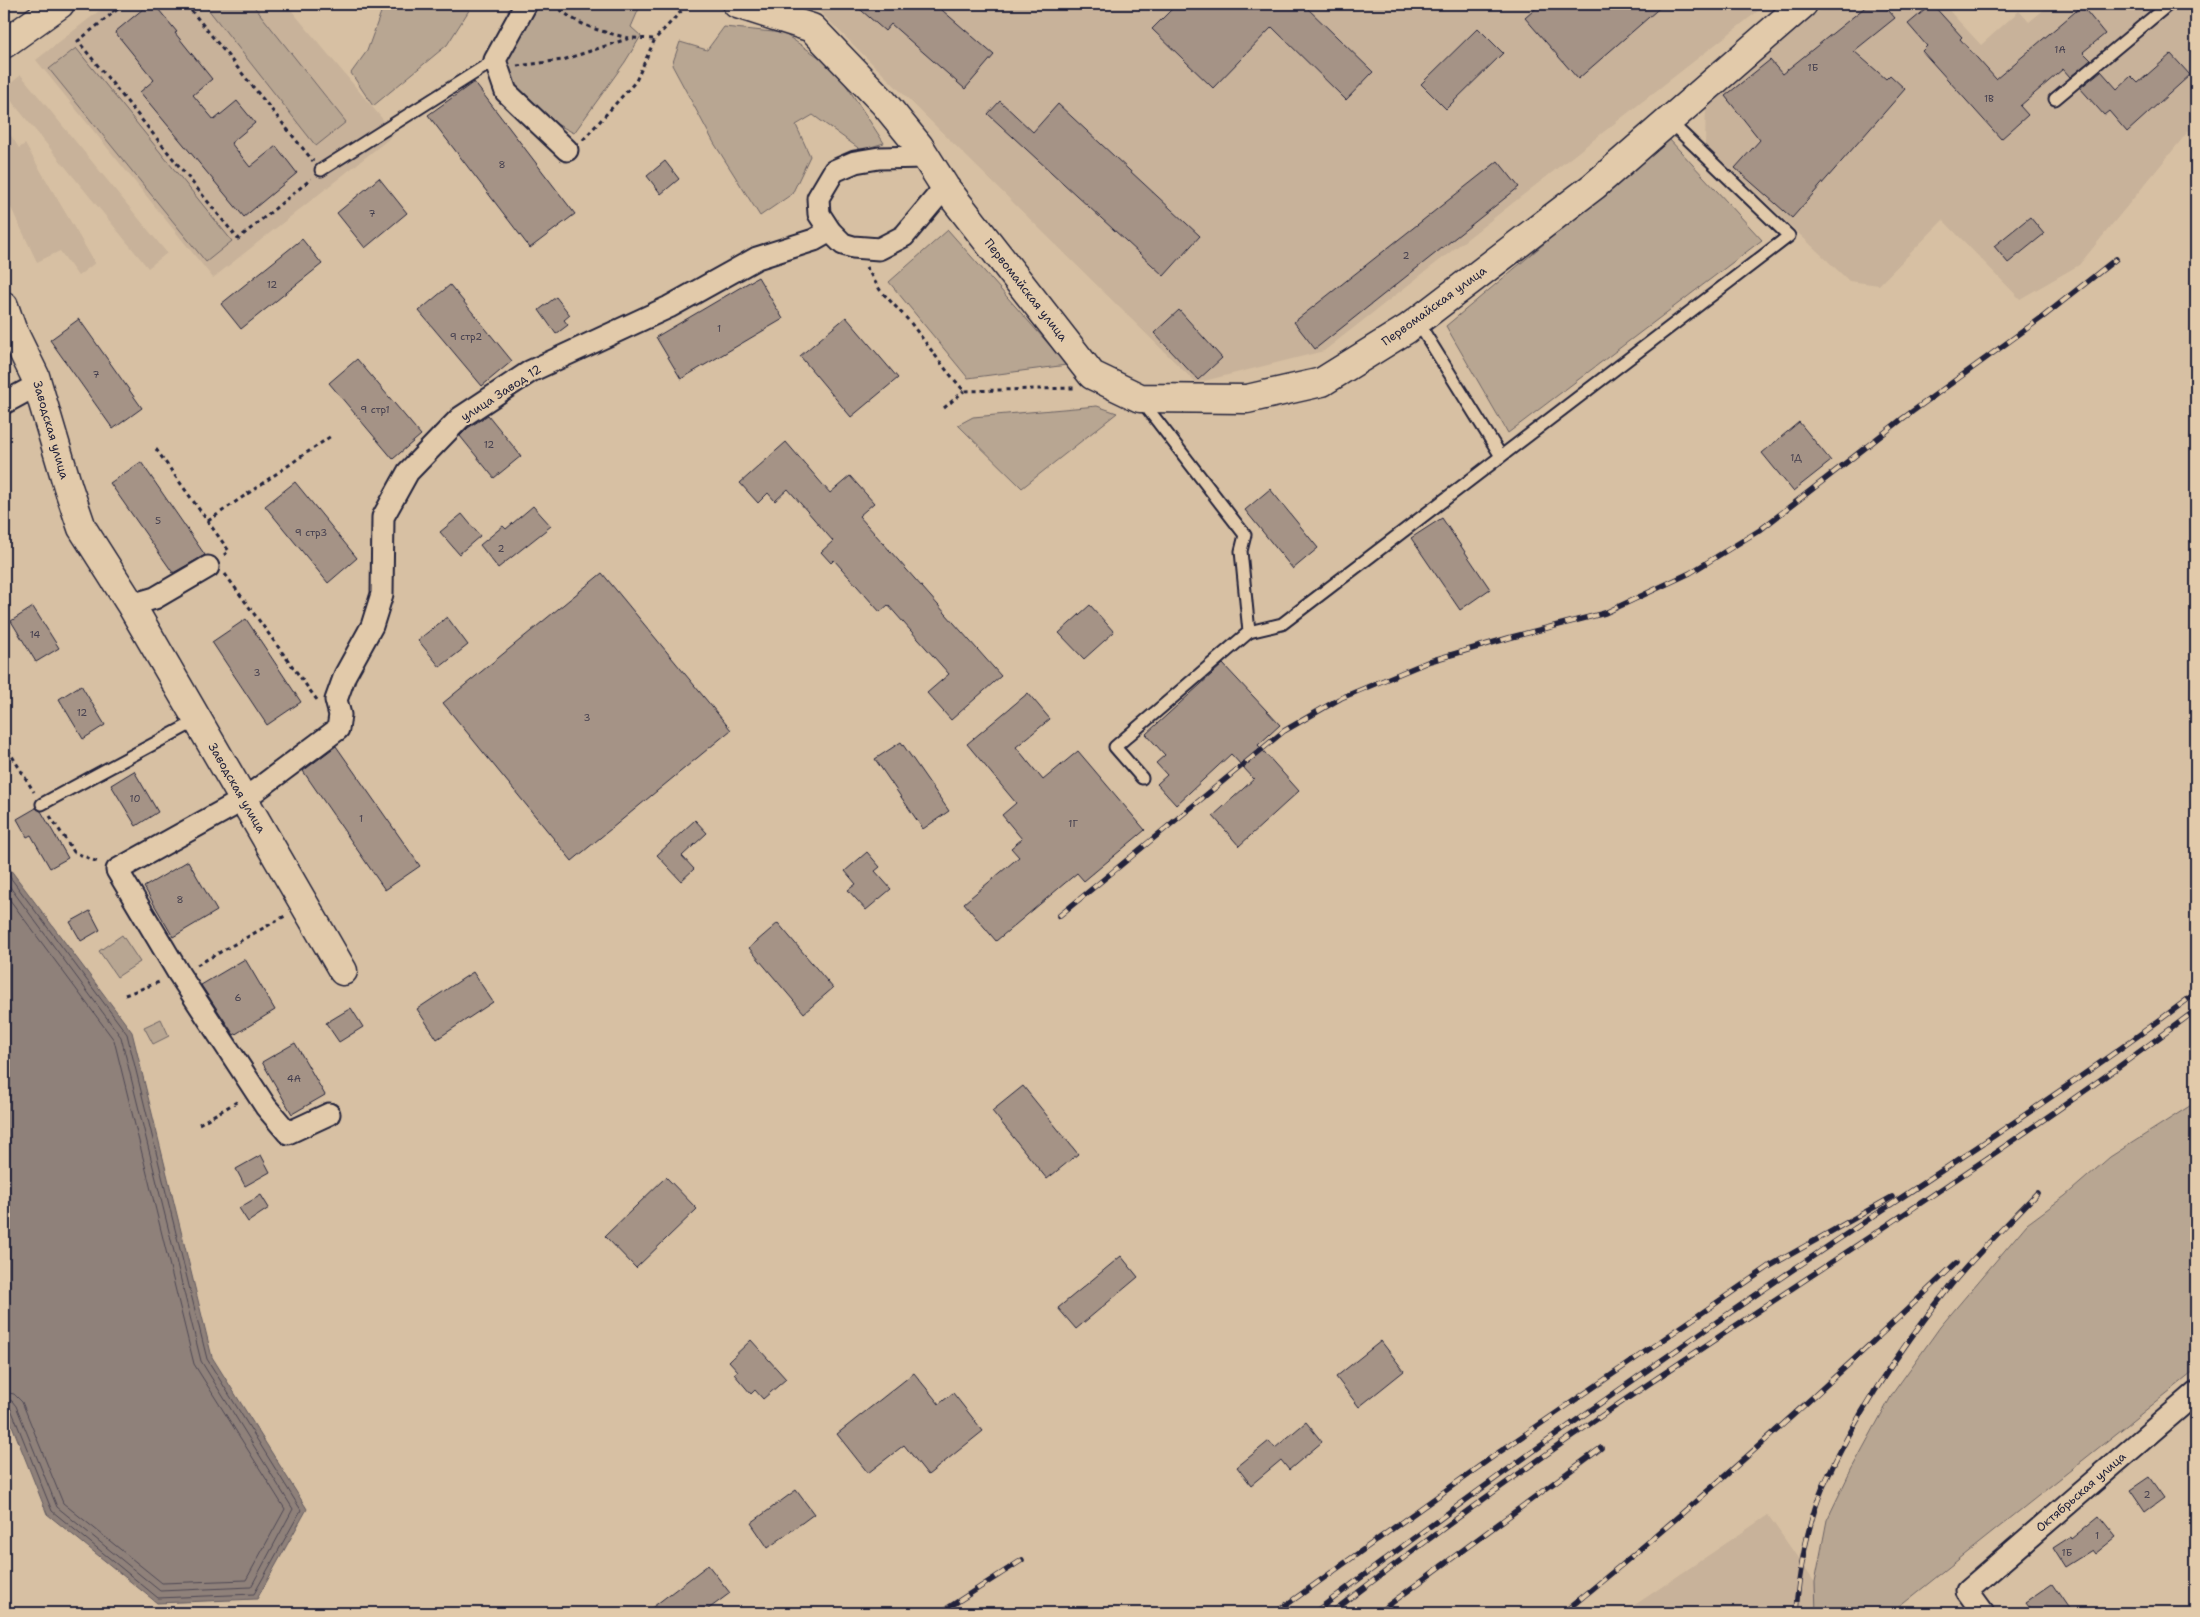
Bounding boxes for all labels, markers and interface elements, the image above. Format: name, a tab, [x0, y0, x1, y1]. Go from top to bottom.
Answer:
house number: 1А	[2054, 43, 2066, 56]
house number: 1Б	[1808, 61, 1818, 74]
house number: 1В	[1984, 92, 1994, 105]
house number: 8	[499, 158, 506, 171]
house number: 7	[369, 207, 376, 220]
street label: Первомайская улица	[981, 235, 1071, 345]
house number: 2	[1403, 249, 1410, 262]
street label: Первомайская улица	[1378, 262, 1490, 349]
house number: 12	[267, 278, 277, 291]
house number: 1	[717, 322, 721, 335]
house number: 9 стр2	[450, 330, 482, 343]
street label: улица Завод 12	[458, 361, 544, 425]
house number: 7	[93, 368, 100, 381]
street label: Заводская улица	[29, 379, 73, 482]
house number: 9 стр1	[360, 403, 390, 416]
house number: 12	[484, 438, 494, 451]
house number: 1Д	[1790, 451, 1802, 464]
house number: 5	[155, 514, 161, 527]
house number: 9 стр3	[295, 526, 327, 539]
house number: 2	[498, 542, 505, 555]
house number: 14	[30, 628, 40, 641]
house number: 3	[254, 666, 261, 679]
house number: 12	[77, 706, 87, 719]
house number: 3	[584, 711, 591, 724]
street label: Заводская улица	[205, 740, 270, 836]
house number: 10	[130, 792, 140, 805]
house number: 1	[359, 812, 363, 825]
house number: 1Г	[1068, 817, 1078, 830]
house number: 8	[177, 893, 184, 906]
house number: 6	[235, 991, 242, 1004]
house number: 4А	[287, 1072, 301, 1085]
street label: Октябрьская улица	[2033, 1448, 2130, 1536]
house number: 2	[2144, 1488, 2151, 1501]
house number: 1	[2095, 1529, 2099, 1542]
house number: 1Б	[2062, 1546, 2072, 1559]

